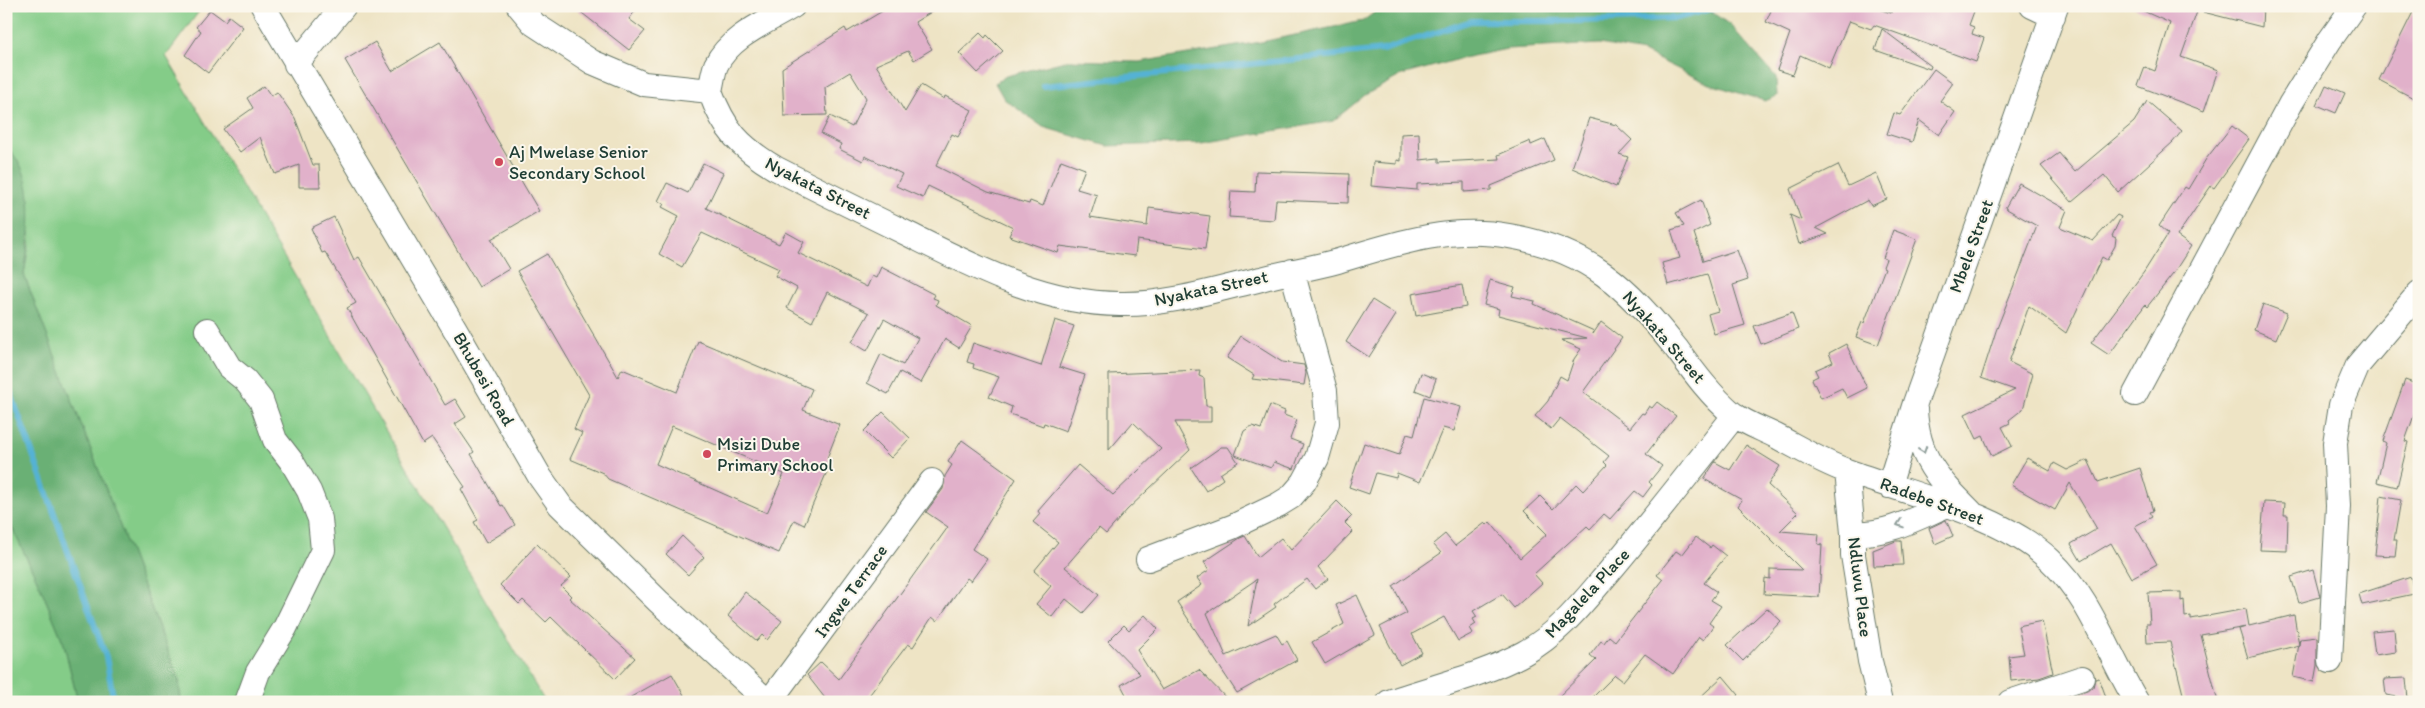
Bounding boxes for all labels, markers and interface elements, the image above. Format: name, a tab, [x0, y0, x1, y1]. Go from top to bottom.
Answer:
place label: Aj Mwelase Senior Secondary School	[509, 141, 649, 184]
street label: Nyakata Street	[761, 152, 875, 224]
marker: Aj Mwelase Senior Secondary School	[493, 156, 505, 168]
street label: Mbele Street	[1944, 196, 1998, 296]
street label: Nyakata Street	[1152, 265, 1270, 311]
street label: Nyakata Street	[1618, 286, 1710, 388]
street label: Bhubesi Road	[448, 328, 520, 430]
place label: Msizi Dube Primary School	[717, 433, 833, 476]
one-way arrow	[1917, 446, 1927, 454]
marker: Msizi Dube Primary School	[701, 448, 713, 460]
street label: Radebe Street	[1877, 472, 1987, 530]
one-way arrow	[1896, 518, 1905, 528]
street label: Ndluvu Place	[1843, 536, 1877, 638]
street label: Ingwe Terrace	[810, 540, 892, 642]
street label: Magalela Place	[1540, 543, 1634, 643]

